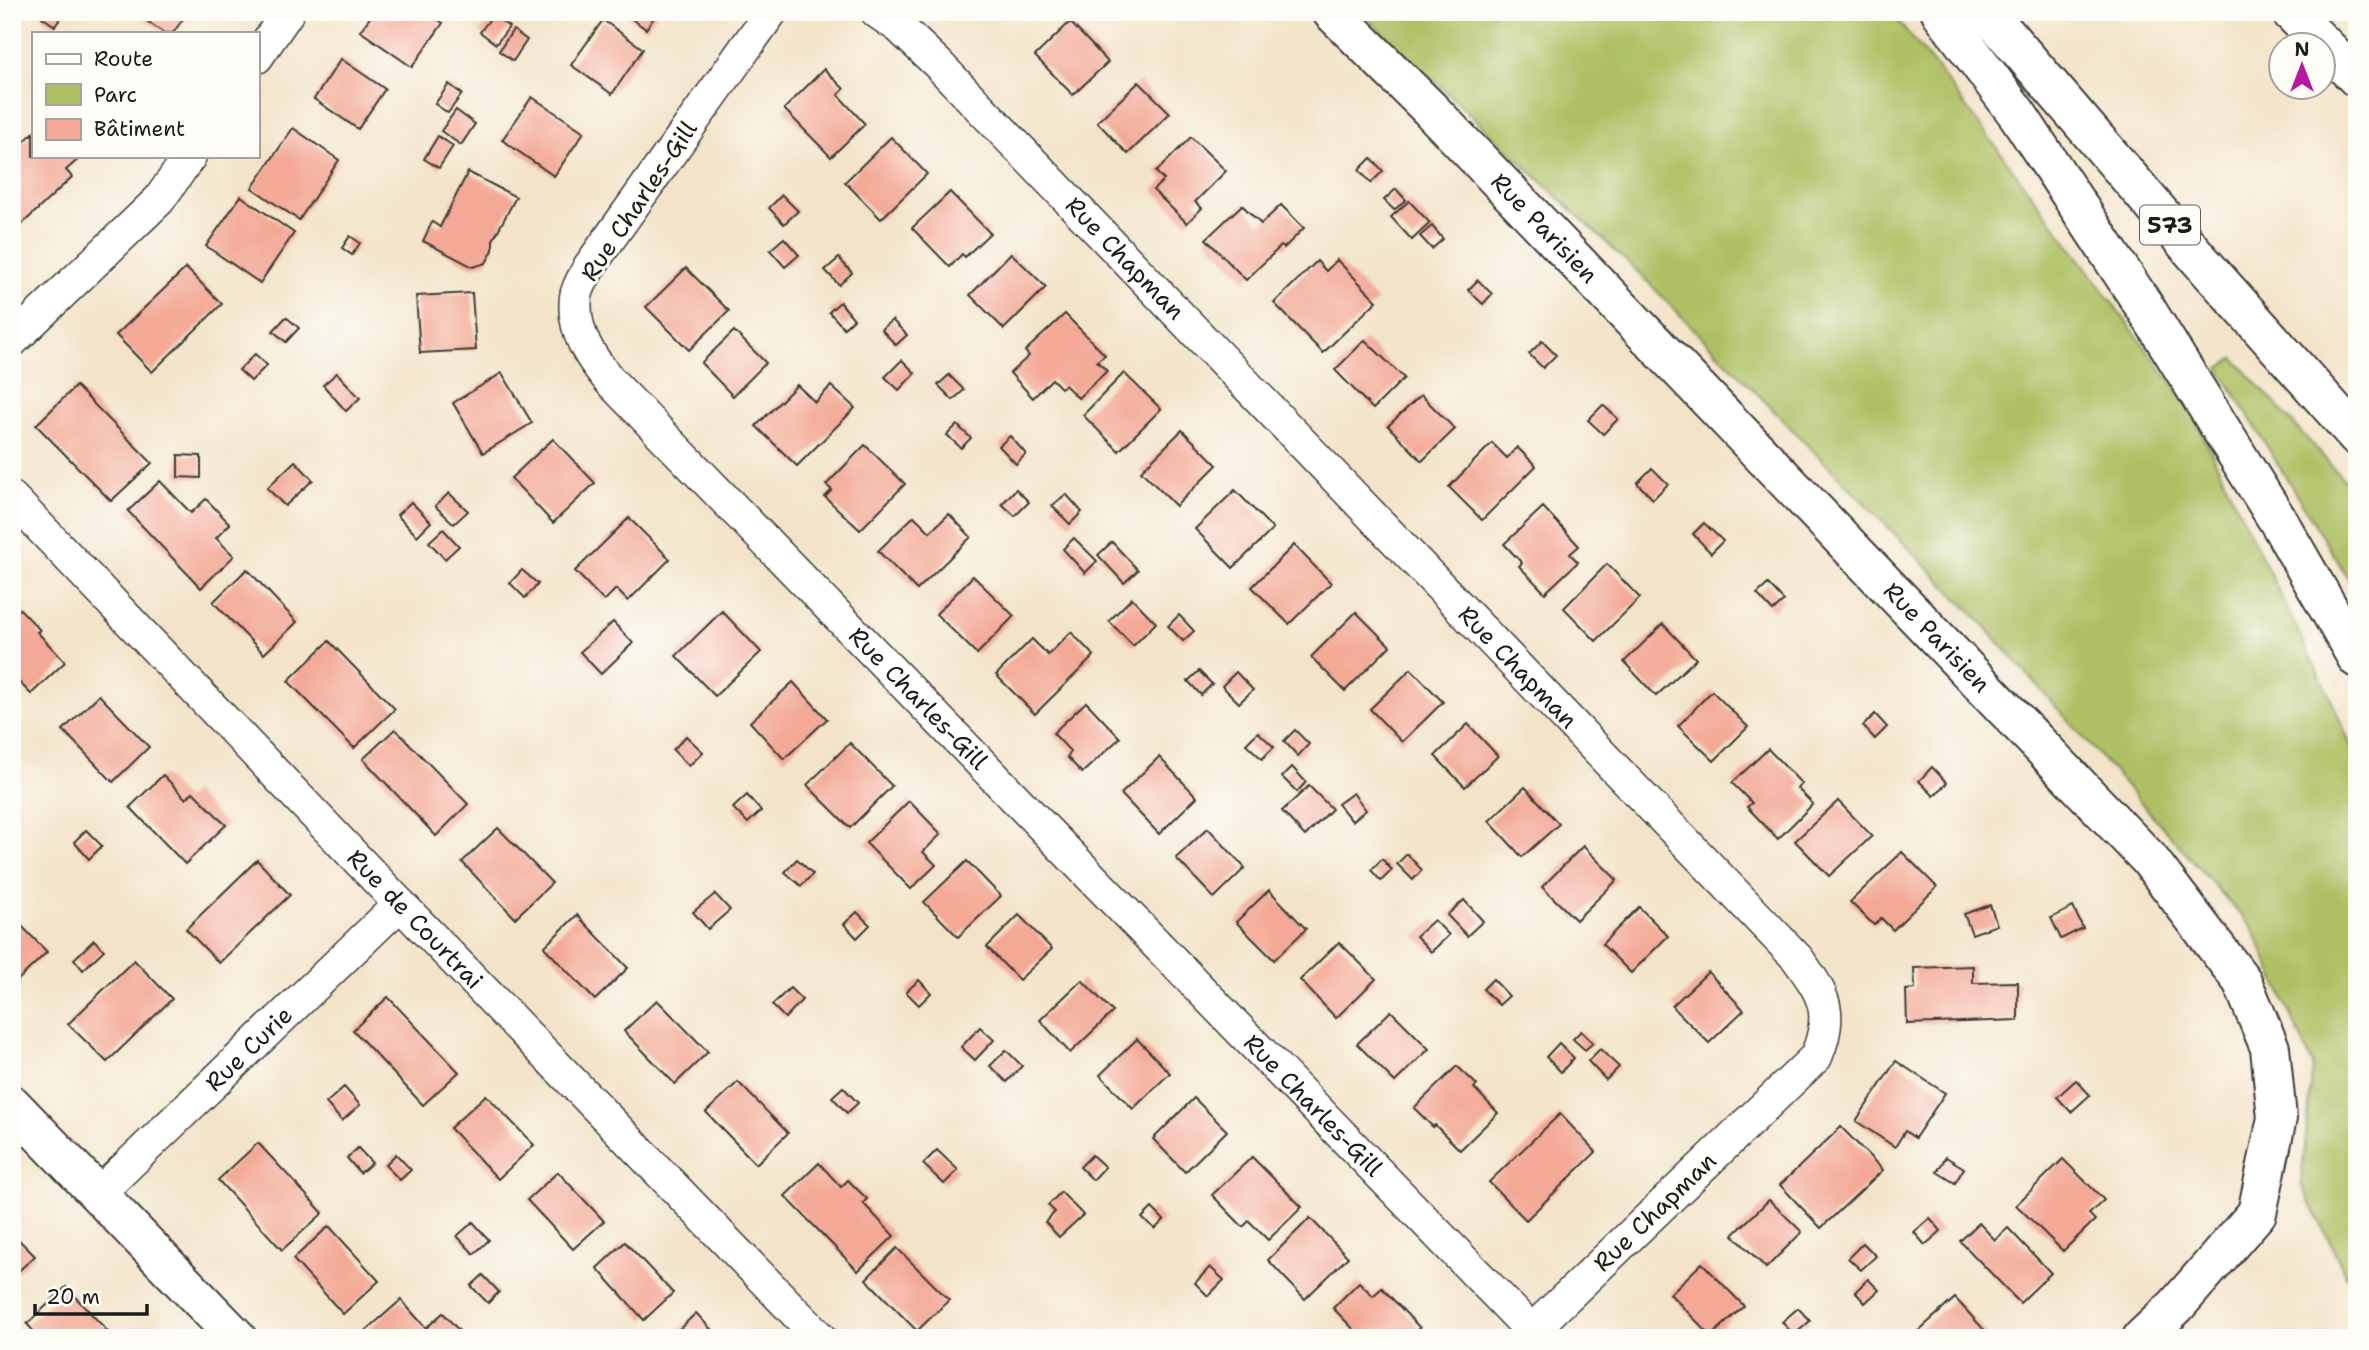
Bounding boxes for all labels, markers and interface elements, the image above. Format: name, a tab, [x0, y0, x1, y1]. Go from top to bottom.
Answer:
legend	[32, 32, 259, 158]
north arrow	[2268, 32, 2338, 102]
text: N	[2294, 37, 2310, 62]
text: Route	[94, 45, 153, 73]
text: Parc	[94, 81, 137, 109]
street label: Rue Charles-Gill	[574, 114, 705, 287]
text: Bâtiment	[94, 115, 185, 143]
street label: Rue Parisien	[1484, 166, 1605, 290]
street label: Rue Chapman	[1058, 190, 1191, 327]
road number: 573	[2140, 206, 2200, 244]
street label: Rue Parisien	[1876, 575, 1997, 700]
street label: Rue Chapman	[1451, 599, 1584, 736]
street label: Rue Charles-Gill	[842, 620, 995, 777]
street label: Rue de Courtrai	[340, 842, 490, 996]
street label: Rue Curie	[198, 999, 300, 1099]
street label: Rue Charles-Gill	[1236, 1027, 1390, 1184]
street label: Rue Chapman	[1587, 1145, 1723, 1279]
scale bar	[35, 1273, 147, 1317]
text: 20 m	[46, 1283, 100, 1311]

